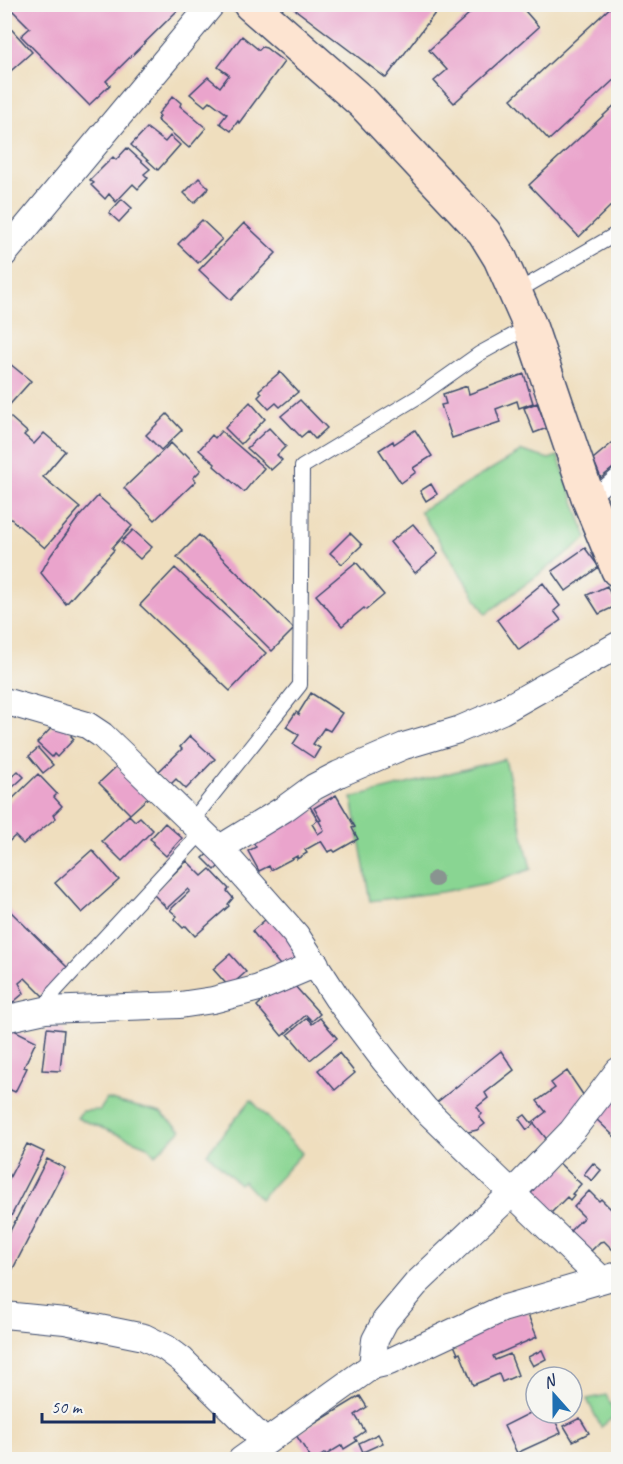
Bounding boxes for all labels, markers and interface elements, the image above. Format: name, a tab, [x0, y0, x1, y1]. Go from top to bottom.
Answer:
north arrow	[524, 1365, 584, 1425]
text: N	[541, 1370, 560, 1393]
scale bar	[42, 1386, 214, 1424]
text: 50 m	[51, 1396, 84, 1418]

